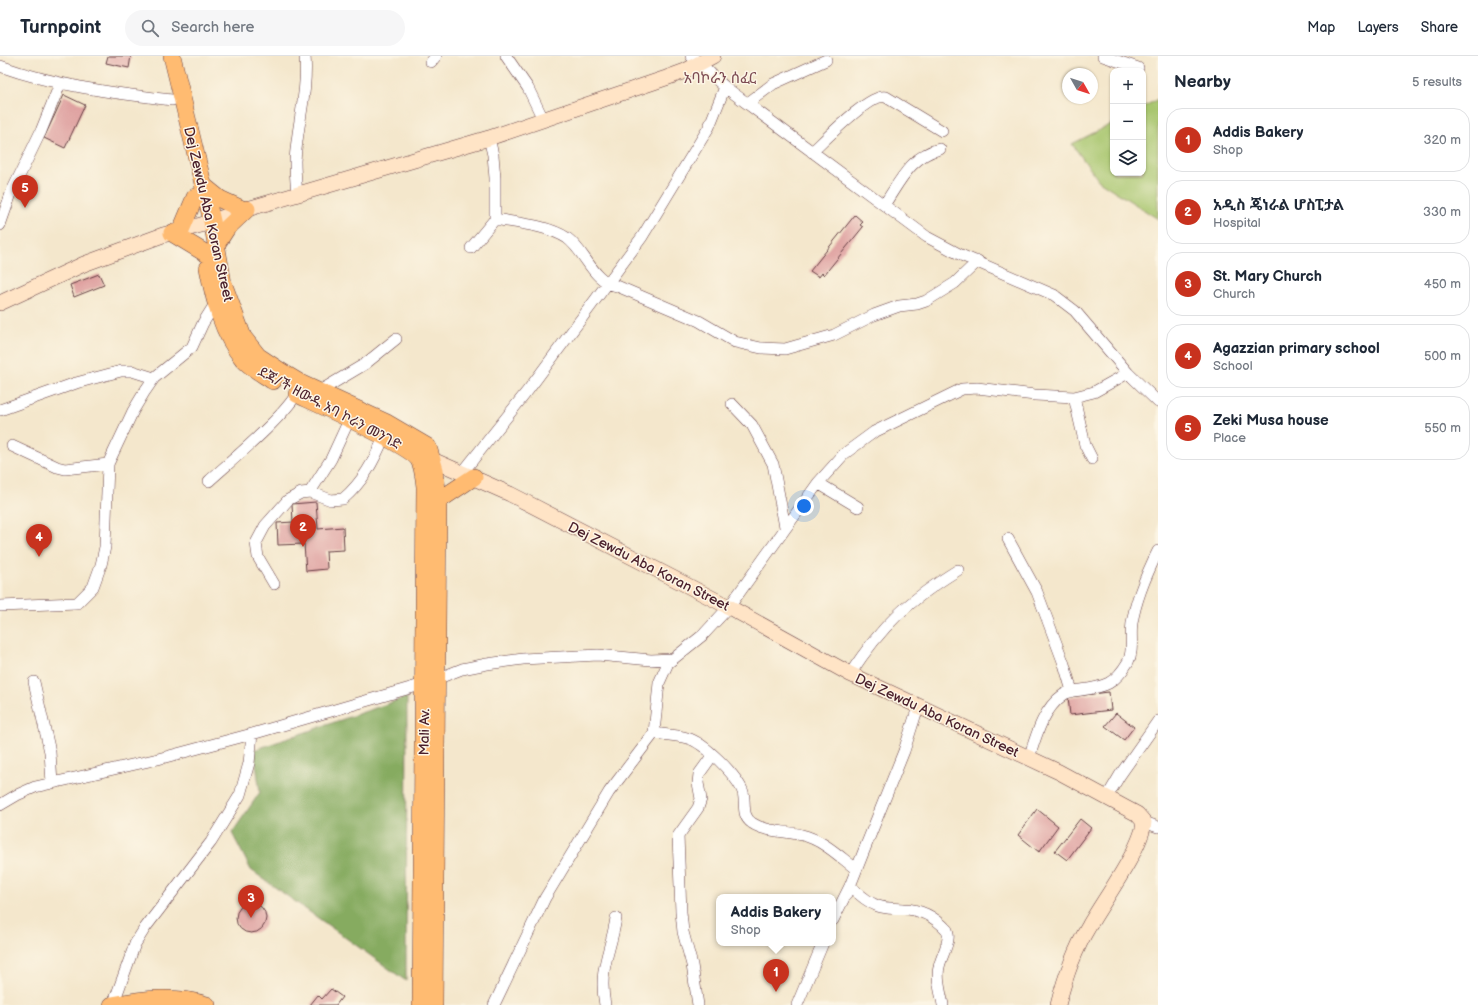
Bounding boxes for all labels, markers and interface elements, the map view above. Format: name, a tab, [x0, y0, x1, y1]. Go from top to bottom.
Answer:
search box	[125, 10, 405, 46]
text: Turnpoint	[20, 16, 101, 39]
icon: search	[139, 17, 161, 39]
text: Search here	[171, 18, 254, 37]
text: Map	[1307, 19, 1335, 36]
text: Layers	[1357, 19, 1399, 36]
text: Share	[1421, 19, 1458, 36]
north arrow	[1062, 68, 1098, 104]
map controls	[1110, 68, 1146, 176]
button: +	[1110, 68, 1146, 104]
district label: አባኮራን ሰፈር	[684, 69, 757, 88]
text: Nearby	[1174, 72, 1231, 92]
text: 5 results	[1412, 74, 1462, 90]
button: −	[1110, 104, 1146, 140]
text: Addis Bakery	[1213, 123, 1303, 142]
street label: Dej Zewdu Aba Koran Street	[180, 125, 237, 304]
text: 1	[1185, 132, 1191, 148]
text: 320 m	[1423, 132, 1461, 148]
button: layers	[1110, 140, 1146, 176]
text: Shop	[1213, 142, 1243, 158]
pin: 5	[12, 175, 38, 208]
text: አዲስ ጄነራል ሆስፒታል	[1213, 196, 1344, 215]
text: 2	[1184, 204, 1192, 220]
text: 330 m	[1423, 204, 1461, 220]
text: Hospital	[1213, 215, 1261, 231]
text: St. Mary Church	[1213, 267, 1322, 286]
text: 3	[1184, 276, 1192, 292]
text: 450 m	[1424, 276, 1461, 292]
text: Church	[1213, 286, 1255, 302]
text: Agazzian primary school	[1213, 339, 1380, 358]
text: 4	[1184, 348, 1192, 364]
text: 500 m	[1424, 348, 1461, 364]
text: School	[1213, 358, 1253, 374]
street label: ደጃ/ች ዘውዱ አባ ኮራን መንገድ	[255, 363, 404, 454]
text: Zeki Musa house	[1213, 411, 1329, 430]
text: 5	[1184, 420, 1192, 436]
text: 550 m	[1424, 420, 1461, 436]
text: Place	[1213, 430, 1246, 446]
your location	[794, 496, 814, 516]
pin: 2	[290, 514, 316, 547]
street label: Dej Zewdu Aba Koran Street	[565, 518, 733, 615]
pin: 4	[26, 524, 52, 557]
street label: Dej Zewdu Aba Koran Street	[852, 670, 1022, 761]
street label: Mali Av.	[416, 708, 433, 756]
pin: 3	[238, 885, 264, 918]
popup	[716, 894, 836, 946]
text: Addis Bakery	[731, 903, 821, 922]
text: Shop	[731, 922, 761, 938]
pin: 1	[763, 959, 789, 992]

